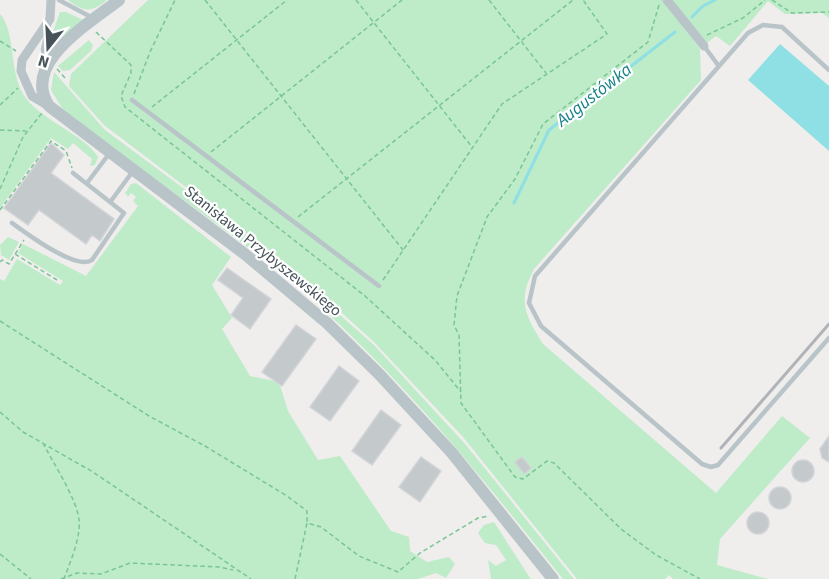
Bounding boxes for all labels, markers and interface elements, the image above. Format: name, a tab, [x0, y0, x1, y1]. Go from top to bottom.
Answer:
north arrow	[18, 18, 78, 78]
text: N	[35, 49, 52, 73]
water label: Augustówka	[550, 57, 637, 133]
street label: Stanisława Przybyszewskiego	[180, 181, 346, 321]

